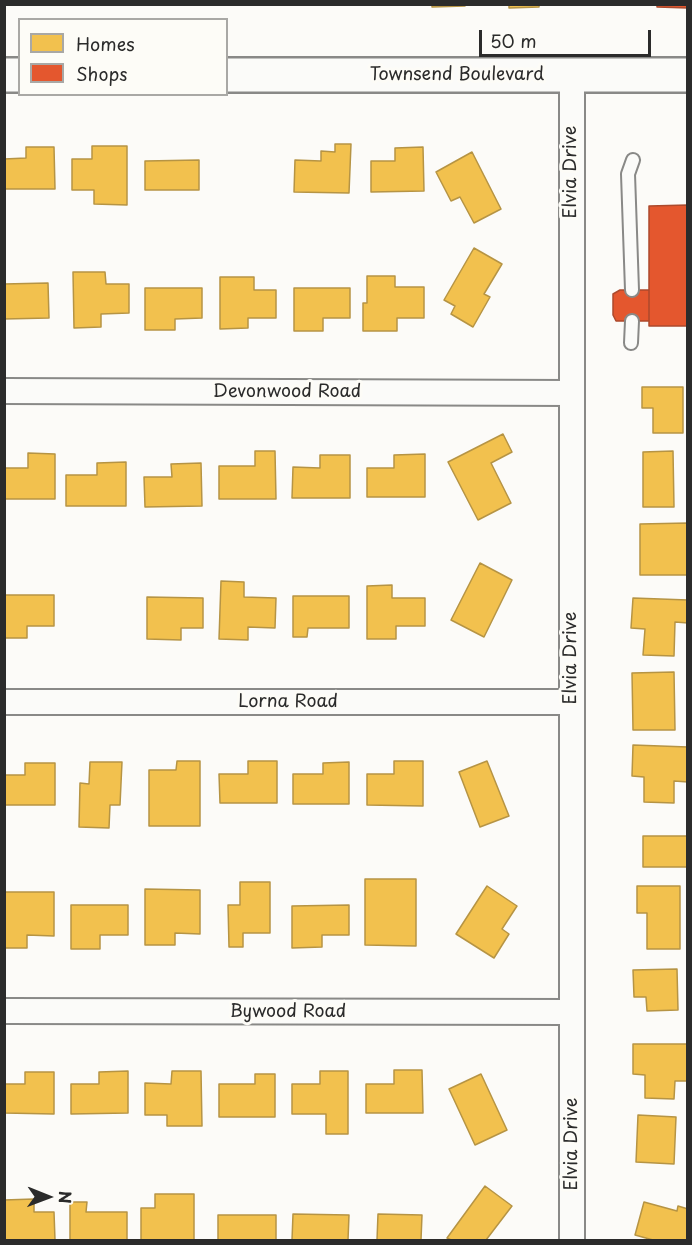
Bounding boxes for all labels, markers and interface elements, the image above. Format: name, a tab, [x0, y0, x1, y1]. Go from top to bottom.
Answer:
legend	[18, 18, 228, 96]
scale bar	[482, 18, 654, 56]
text: 50 m	[490, 27, 537, 54]
text: Homes	[76, 30, 134, 57]
text: Shops	[76, 60, 127, 87]
street label: Townsend Boulevard	[370, 64, 544, 86]
street label: Elvia Drive	[560, 126, 582, 218]
street label: Devonwood Road	[213, 381, 361, 403]
street label: Elvia Drive	[560, 612, 582, 704]
street label: Lorna Road	[238, 691, 338, 713]
street label: Bywood Road	[230, 1001, 346, 1023]
street label: Elvia Drive	[561, 1098, 583, 1190]
north arrow	[18, 1167, 78, 1227]
text: N	[54, 1191, 78, 1204]

